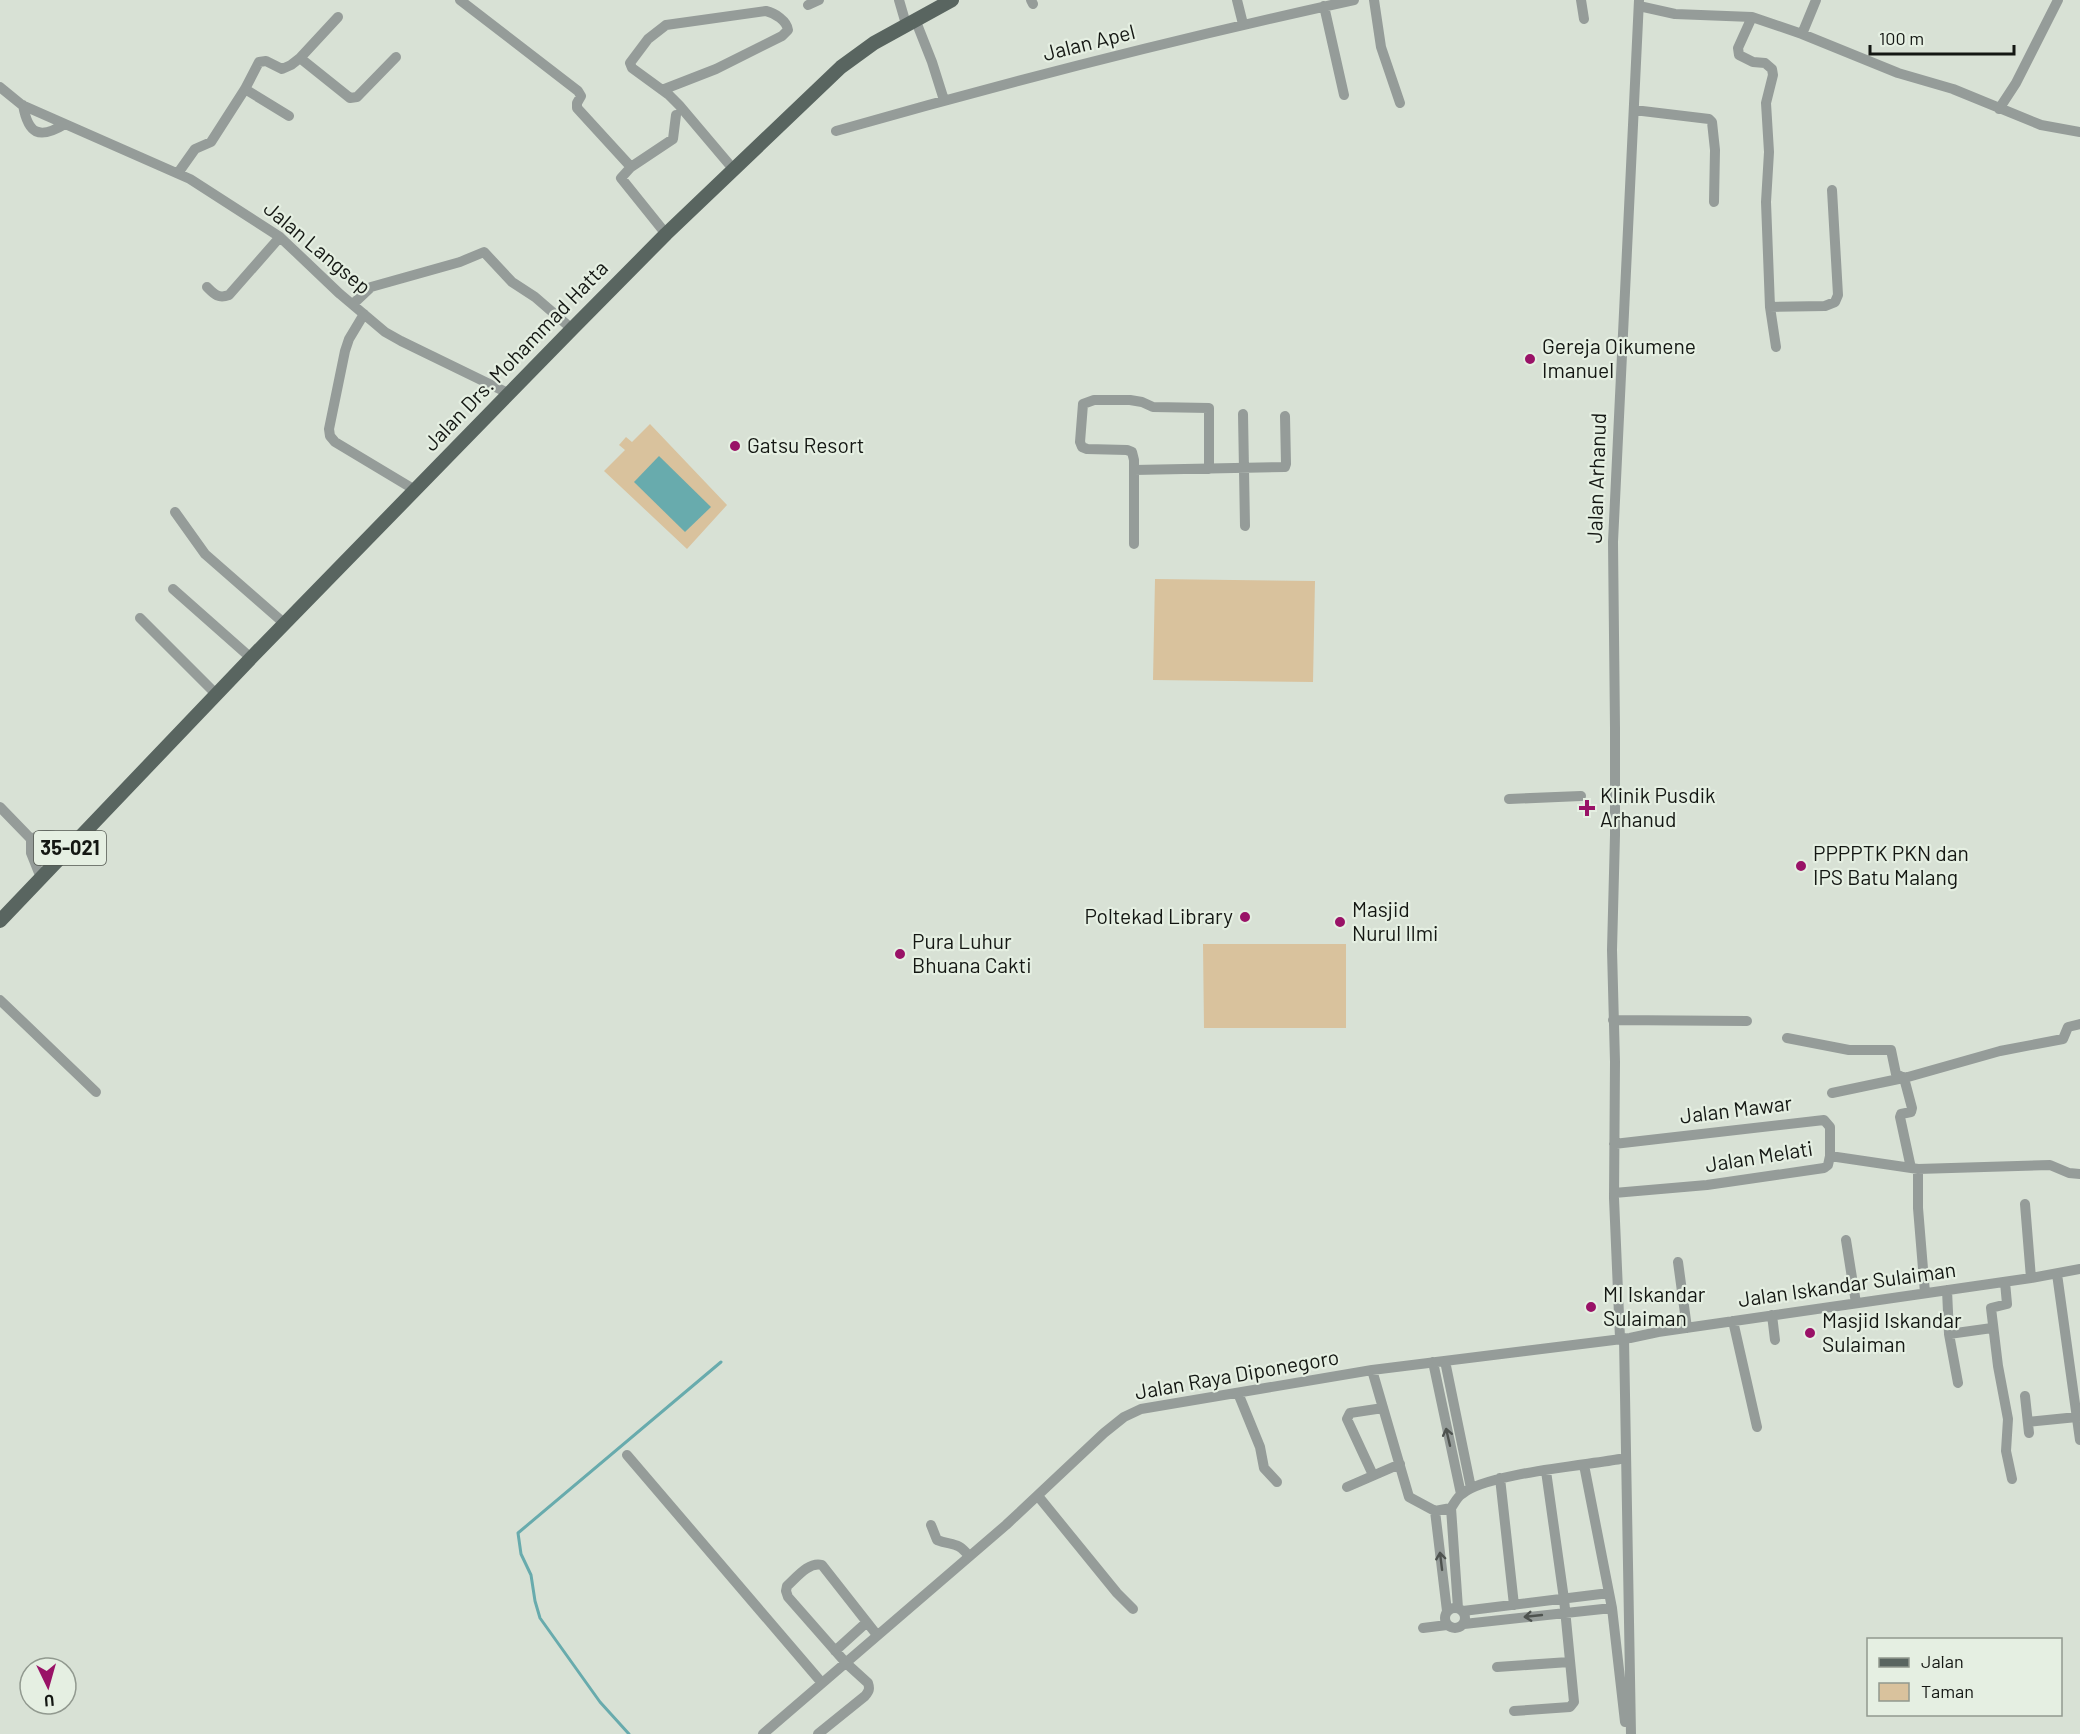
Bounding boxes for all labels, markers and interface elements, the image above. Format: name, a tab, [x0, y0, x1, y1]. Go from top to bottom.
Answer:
street label: Jalan Apel	[1040, 18, 1137, 65]
scale bar	[1870, 18, 2014, 56]
text: 100 m	[1879, 27, 1924, 49]
street label: Jalan Langsep	[259, 195, 377, 299]
street label: Jalan Drs. Mohammad Hatta	[417, 255, 612, 455]
place label: Gereja Oikumene Imanuel	[1542, 333, 1696, 382]
marker: Gereja Oikumene Imanuel	[1523, 352, 1537, 366]
street label: Jalan Arhanud	[1581, 412, 1610, 544]
place label: Gatsu Resort	[747, 432, 865, 457]
marker: Gatsu Resort	[728, 439, 742, 453]
place label: Klinik Pusdik Arhanud	[1600, 782, 1716, 831]
marker: Klinik Pusdik Arhanud	[1578, 799, 1596, 817]
road number: 35-021	[34, 831, 106, 865]
place label: PPPPTK PKN dan IPS Batu Malang	[1813, 840, 1969, 889]
marker: PPPPTK PKN dan IPS Batu Malang	[1794, 859, 1808, 873]
place label: Masjid Nurul Ilmi	[1352, 896, 1438, 945]
place label: Poltekad Library	[1084, 903, 1233, 928]
marker: Poltekad Library	[1238, 910, 1252, 924]
marker: Masjid Nurul Ilmi	[1333, 915, 1347, 929]
place label: Pura Luhur Bhuana Cakti	[912, 928, 1032, 977]
marker: Pura Luhur Bhuana Cakti	[893, 947, 907, 961]
street label: Jalan Mawar	[1678, 1089, 1794, 1128]
street label: Jalan Melati	[1703, 1135, 1814, 1176]
street label: Jalan Iskandar Sulaiman	[1736, 1256, 1957, 1311]
place label: MI Iskandar Sulaiman	[1603, 1281, 1706, 1330]
marker: MI Iskandar Sulaiman	[1584, 1300, 1598, 1314]
place label: Masjid Iskandar Sulaiman	[1822, 1307, 1962, 1356]
marker: Masjid Iskandar Sulaiman	[1803, 1326, 1817, 1340]
street label: Jalan Raya Diponegoro	[1133, 1343, 1341, 1404]
one-way arrow	[1442, 1428, 1454, 1447]
one-way arrow	[1435, 1552, 1446, 1571]
one-way arrow	[1523, 1611, 1543, 1622]
legend	[1867, 1638, 2062, 1716]
text: Jalan	[1921, 1650, 1964, 1672]
north arrow	[18, 1656, 78, 1716]
text: Taman	[1921, 1680, 1974, 1702]
text: U	[44, 1692, 55, 1711]

